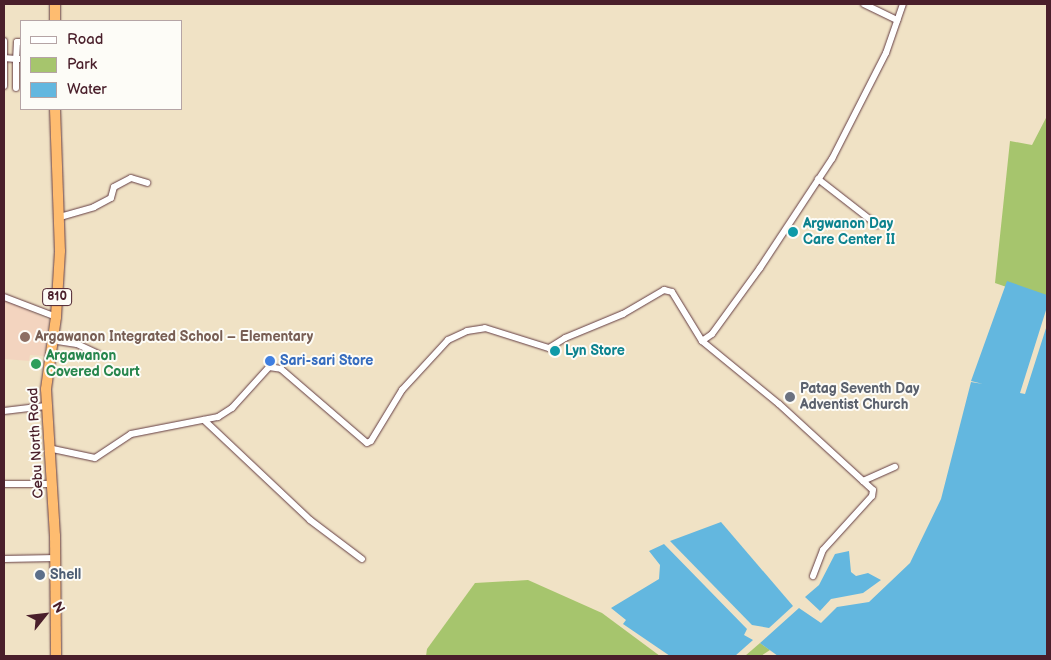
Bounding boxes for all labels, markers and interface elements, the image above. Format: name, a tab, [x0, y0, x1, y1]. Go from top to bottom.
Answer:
legend	[20, 20, 182, 110]
text: Road	[67, 30, 103, 49]
text: Park	[67, 55, 97, 74]
text: Water	[67, 80, 107, 99]
place label: Argwanon Day Care Center II	[803, 216, 895, 248]
marker: Argwanon Day Care Center II	[787, 226, 799, 238]
road number: 810	[42, 288, 72, 306]
place label: Argawanon Integrated School – Elementary	[35, 329, 313, 345]
marker: Argawanon Integrated School – Elementary	[19, 331, 31, 343]
place label: Lyn Store	[565, 343, 625, 359]
marker: Lyn Store	[549, 345, 561, 357]
place label: Argawanon Covered Court	[46, 348, 140, 381]
place label: Sari-sari Store	[280, 353, 373, 369]
marker: Sari-sari Store	[264, 355, 276, 367]
marker: Argawanon Covered Court	[30, 358, 42, 370]
place label: Patag Seventh Day Adventist Church	[800, 381, 919, 414]
street label: Cebu North Road	[25, 387, 47, 499]
marker: Patag Seventh Day Adventist Church	[784, 391, 796, 403]
place label: Shell	[50, 567, 81, 583]
marker: Shell	[34, 569, 46, 581]
north arrow	[20, 590, 70, 640]
text: N	[49, 599, 69, 616]

